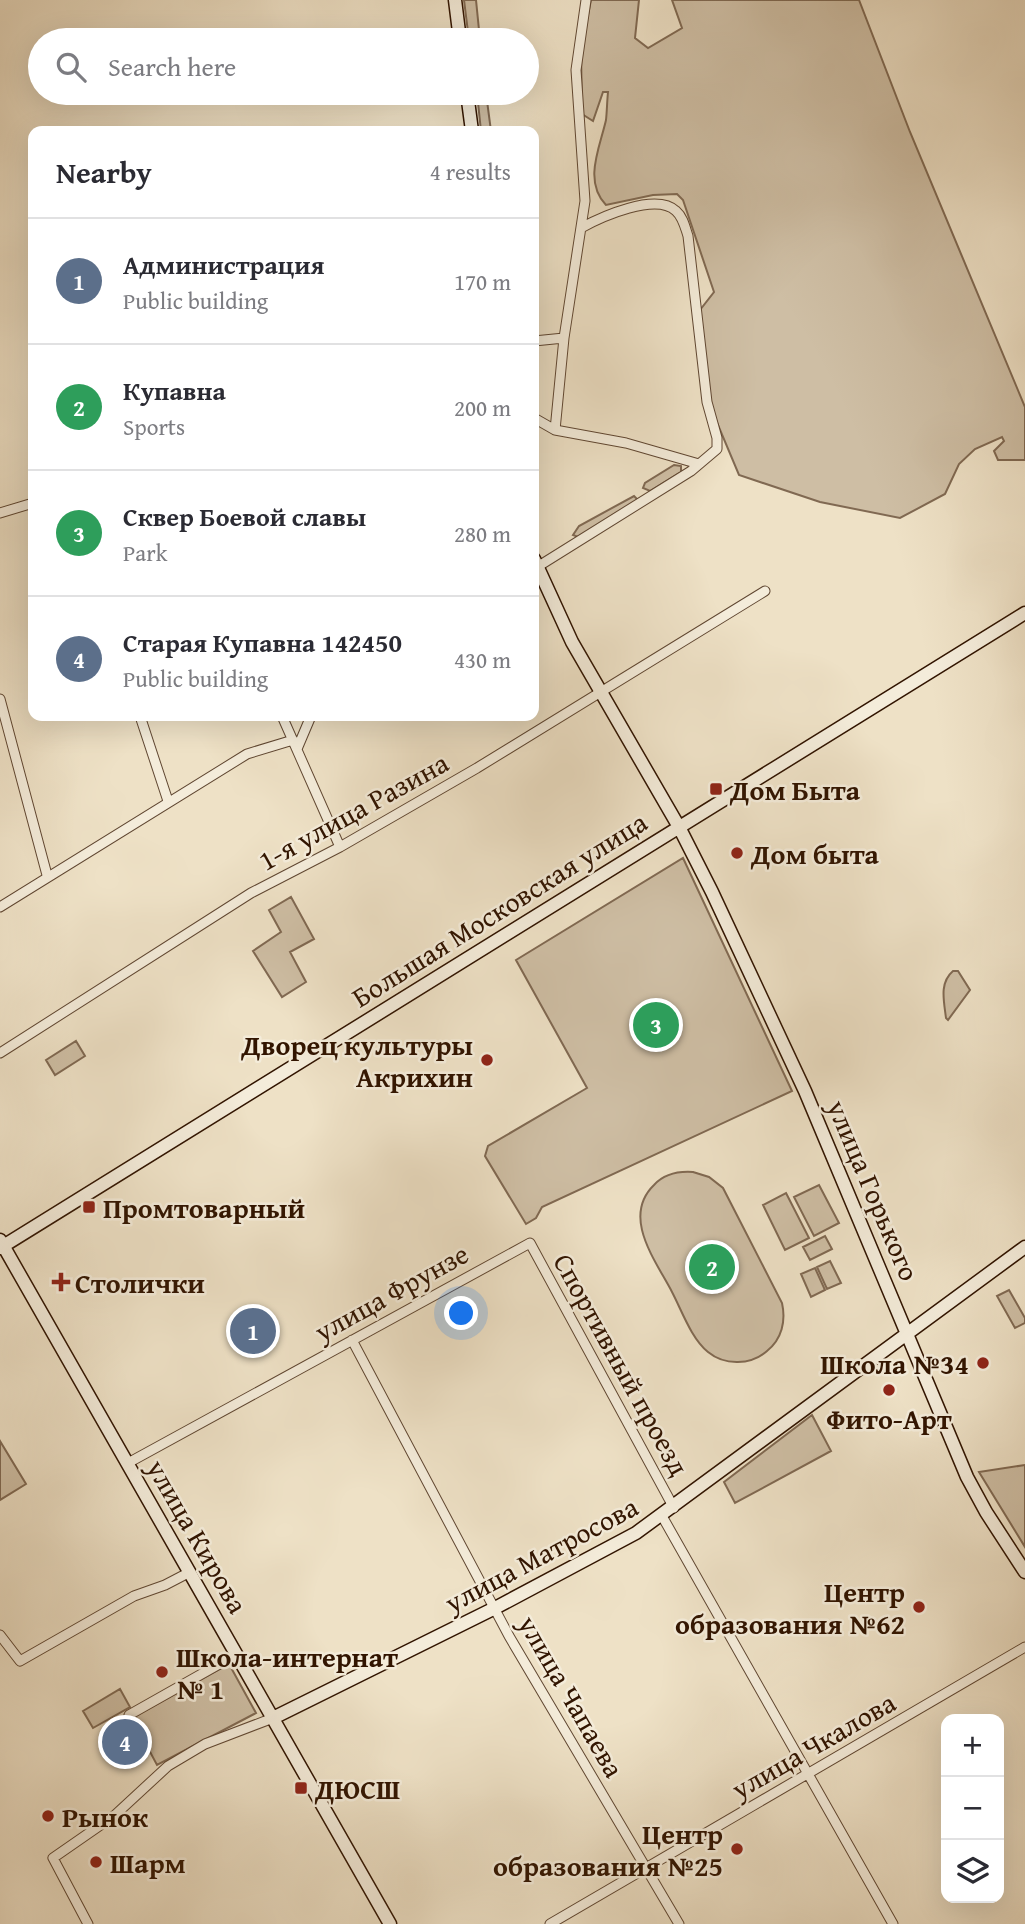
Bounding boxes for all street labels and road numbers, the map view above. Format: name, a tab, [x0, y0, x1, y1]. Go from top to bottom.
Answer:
street label: 1-я улица Разина	[250, 741, 456, 880]
street label: Большая Московская улица	[343, 801, 655, 1017]
street label: улица Горького	[817, 1092, 931, 1287]
street label: улица Фрунзе	[305, 1233, 476, 1352]
street label: Спортивный проезд	[544, 1245, 700, 1483]
street label: улица Кирова	[137, 1450, 259, 1621]
street label: улица Матросова	[436, 1485, 646, 1623]
street label: улица Чапаева	[508, 1606, 635, 1785]
street label: улица Чкалова	[722, 1681, 903, 1809]

